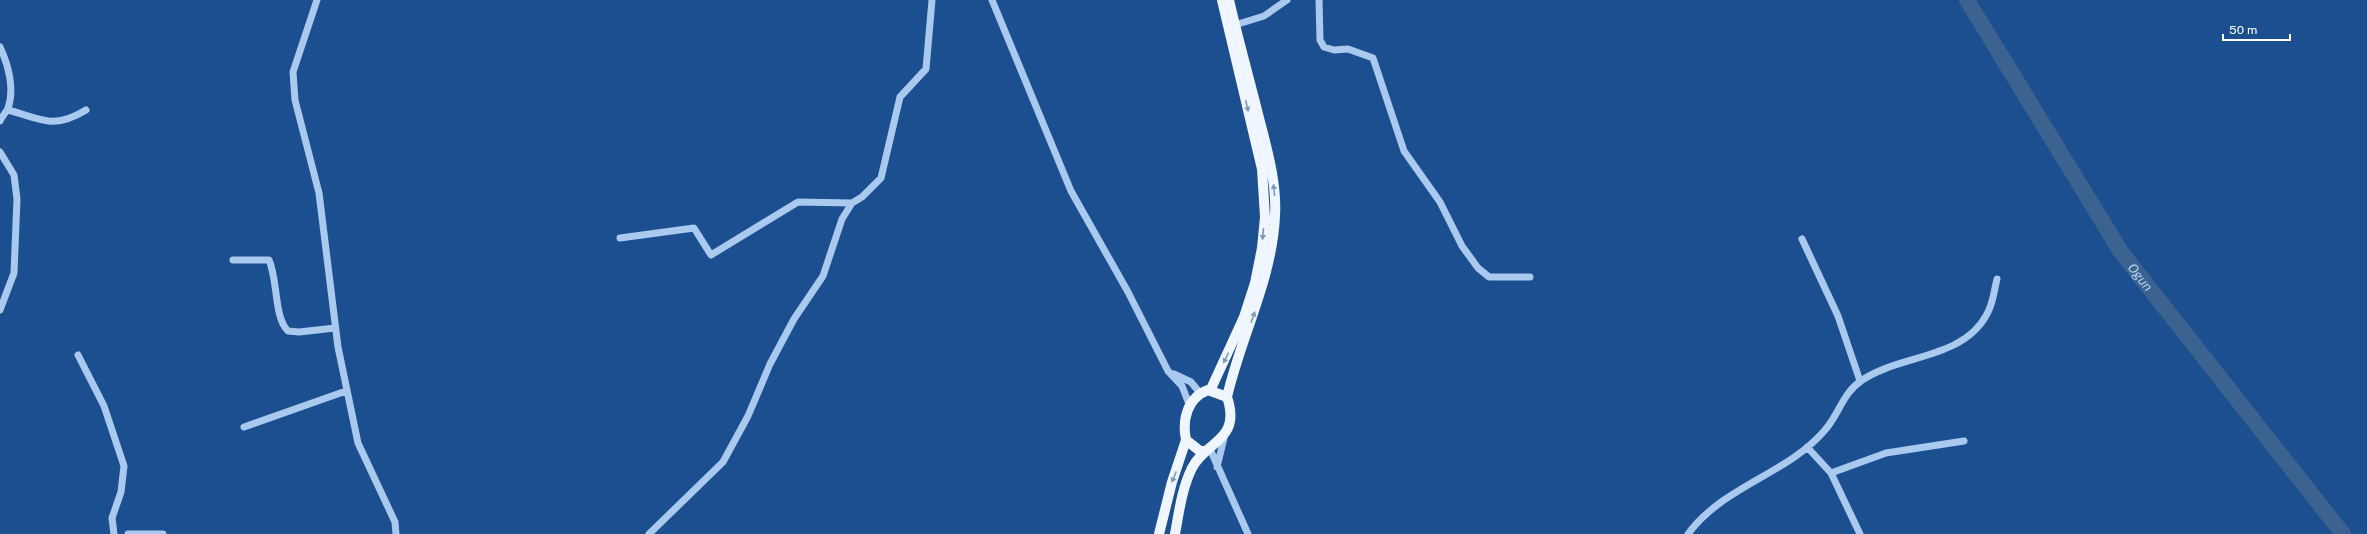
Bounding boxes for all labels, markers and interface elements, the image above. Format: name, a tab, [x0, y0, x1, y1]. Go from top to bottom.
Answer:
scale bar	[2223, 16, 2290, 42]
text: 50 m	[2229, 23, 2257, 37]
one-way arrow	[1245, 100, 1251, 112]
one-way arrow	[1271, 184, 1277, 196]
one-way arrow	[1260, 228, 1267, 240]
water label: Ogun	[2125, 260, 2156, 294]
one-way arrow	[1250, 311, 1256, 323]
one-way arrow	[1223, 352, 1229, 363]
one-way arrow	[1170, 472, 1176, 484]

